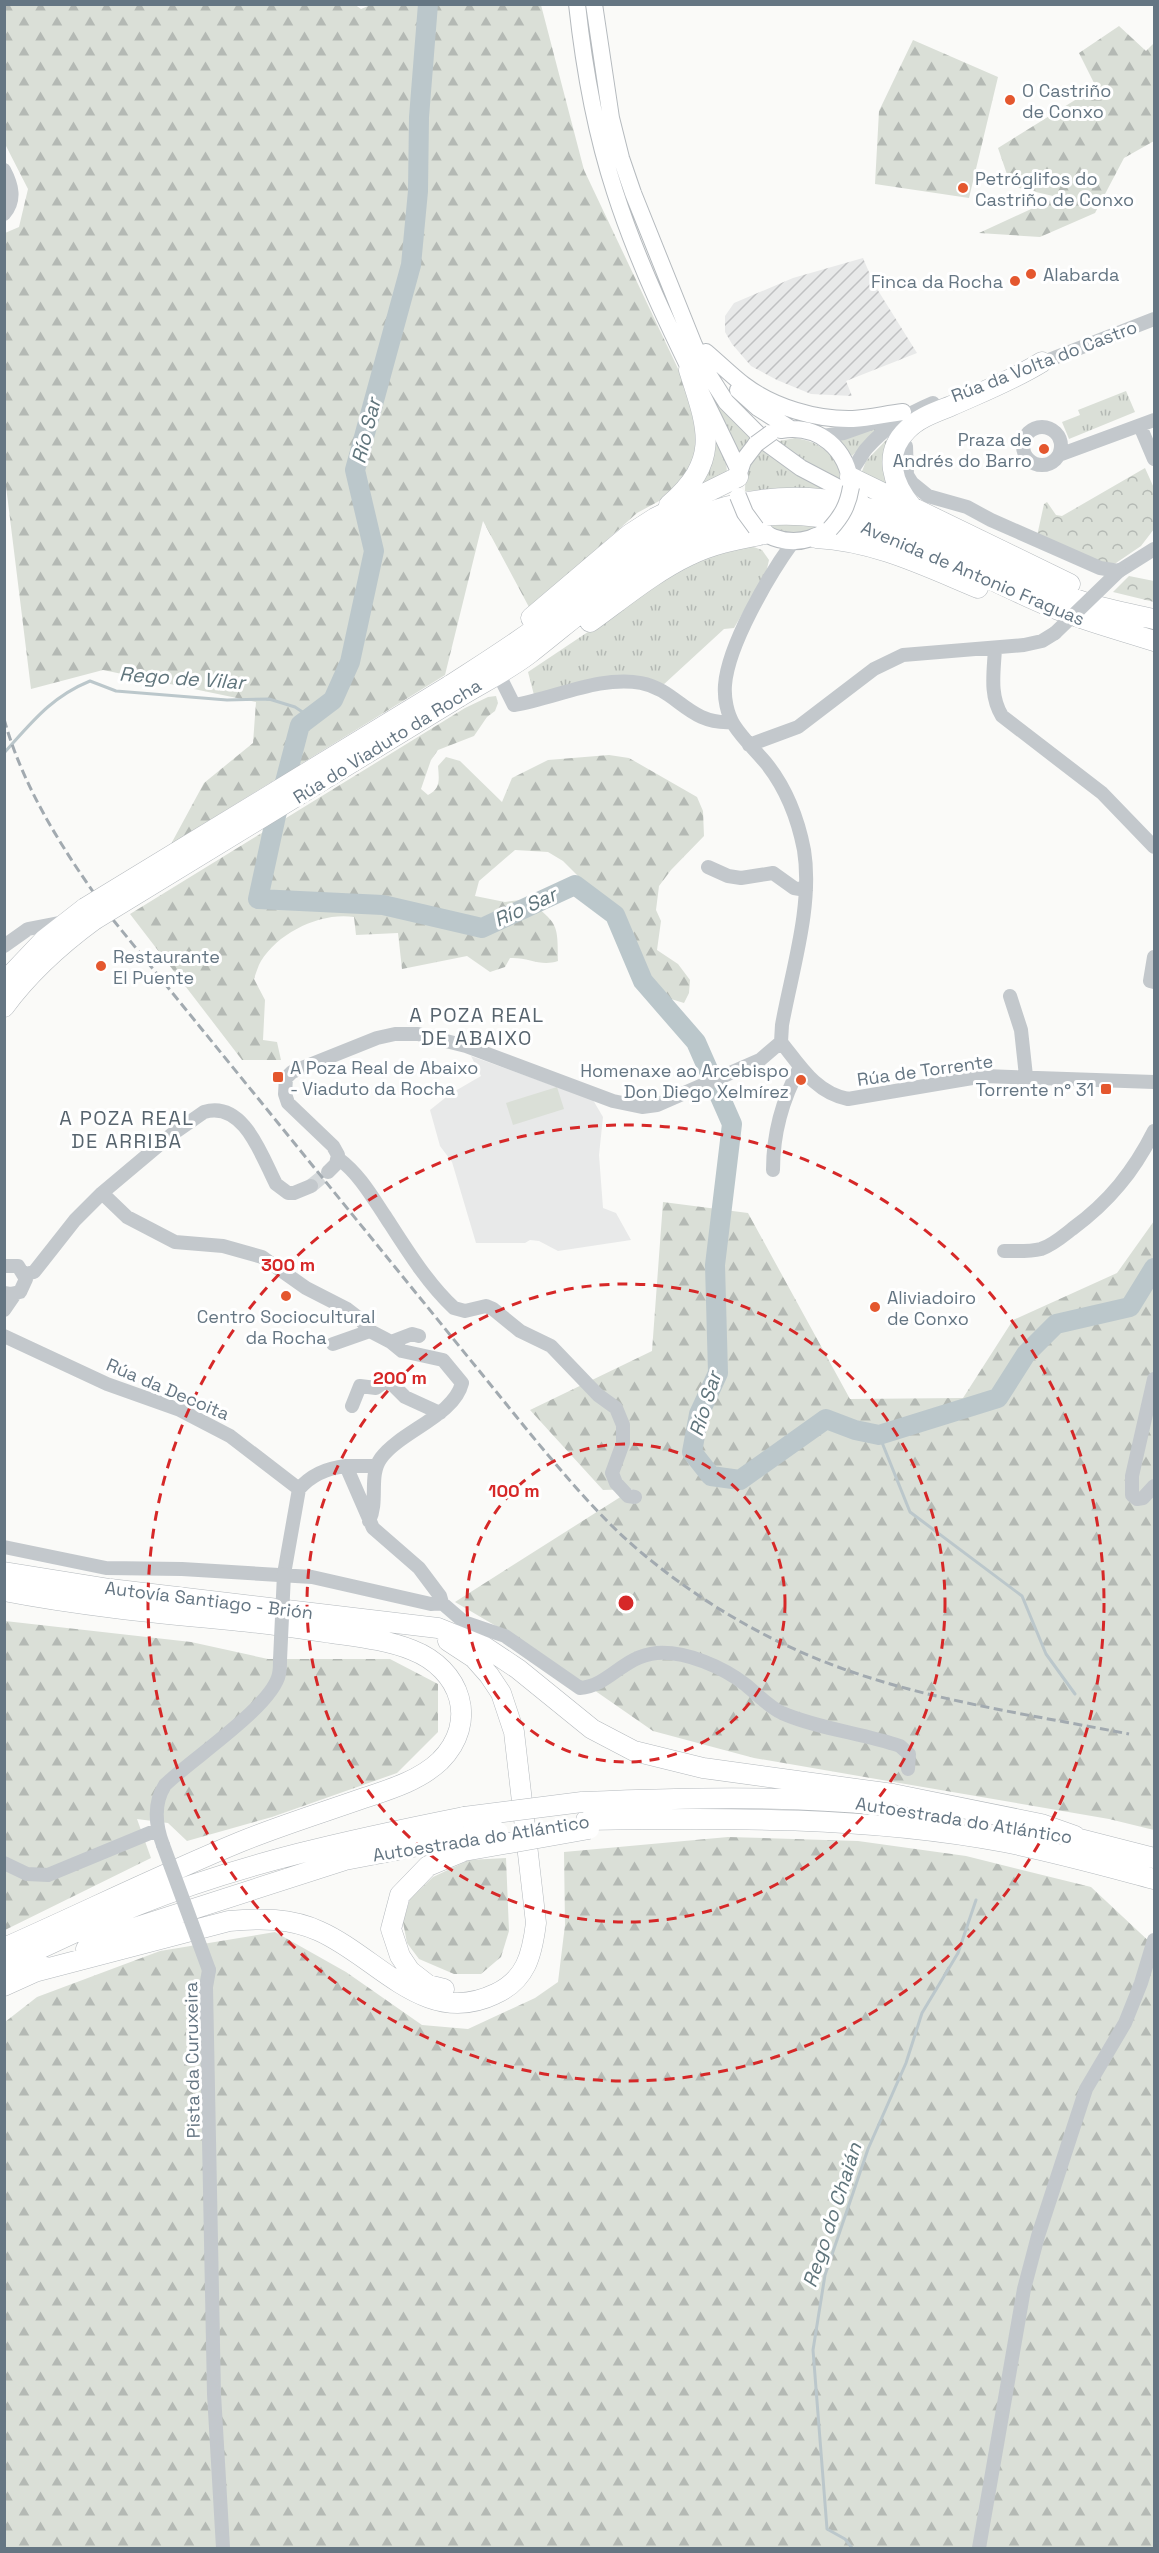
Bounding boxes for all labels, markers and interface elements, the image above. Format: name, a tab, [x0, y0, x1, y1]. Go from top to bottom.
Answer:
place label: O Castriño de Conxo	[1022, 79, 1111, 123]
marker: O Castriño de Conxo	[1003, 93, 1017, 107]
place label: Petróglifos do Castriño de Conxo	[975, 167, 1134, 211]
marker: Petróglifos do Castriño de Conxo	[956, 181, 970, 195]
place label: Alabarda	[1043, 263, 1119, 286]
marker: Alabarda	[1024, 267, 1038, 281]
place label: Finca da Rocha	[871, 270, 1003, 293]
marker: Finca da Rocha	[1008, 274, 1022, 288]
street label: Rúa da Volta do Castro	[948, 315, 1140, 407]
water label: Río Sar	[345, 393, 387, 466]
place label: Praza de Andrés do Barro	[893, 428, 1032, 472]
marker: Praza de Andrés do Barro	[1037, 442, 1051, 456]
street label: Avenida de Antonio Fraguas	[858, 515, 1088, 631]
water label: Rego de Vilar	[118, 661, 248, 696]
street label: Rúa do Viaduto da Rocha	[289, 674, 485, 808]
water label: Río Sar	[489, 880, 563, 933]
place label: Restaurante El Puente	[113, 945, 220, 989]
marker: Restaurante El Puente	[94, 959, 108, 973]
district label: A POZA REAL DE ABAIXO	[409, 1002, 545, 1051]
street label: Rúa de Torrente	[856, 1049, 994, 1091]
place label: A Poza Real de Abaixo - Viaduto da Rocha	[290, 1056, 478, 1100]
place label: Homenaxe ao Arcebispo Don Diego Xelmírez	[580, 1059, 789, 1103]
marker: A Poza Real de Abaixo - Viaduto da Rocha	[271, 1070, 285, 1084]
marker: Homenaxe ao Arcebispo Don Diego Xelmírez	[794, 1073, 808, 1087]
place label: Torrente n° 31	[976, 1078, 1094, 1101]
marker: Torrente n° 31	[1099, 1082, 1113, 1096]
district label: A POZA REAL DE ARRIBA	[59, 1105, 195, 1154]
text: 300 m	[261, 1253, 315, 1276]
place label: Aliviadoiro de Conxo	[887, 1286, 976, 1330]
marker: Centro Sociocultural da Rocha	[279, 1289, 293, 1303]
marker: Aliviadoiro de Conxo	[868, 1300, 882, 1314]
place label: Centro Sociocultural da Rocha	[197, 1305, 375, 1349]
street label: Rúa da Decoita	[103, 1353, 233, 1425]
text: 200 m	[373, 1366, 427, 1389]
water label: Río Sar	[683, 1366, 728, 1440]
text: 100 m	[488, 1479, 540, 1502]
street label: Autovía Santiago - Brión	[104, 1576, 314, 1624]
centre of rings	[616, 1593, 636, 1613]
street label: Autoestrada do Atlántico	[854, 1791, 1074, 1849]
street label: Autoestrada do Atlántico	[371, 1809, 591, 1867]
street label: Pista da Curuxeira	[179, 1981, 205, 2139]
water label: Rego do Chaián	[796, 2139, 868, 2291]

